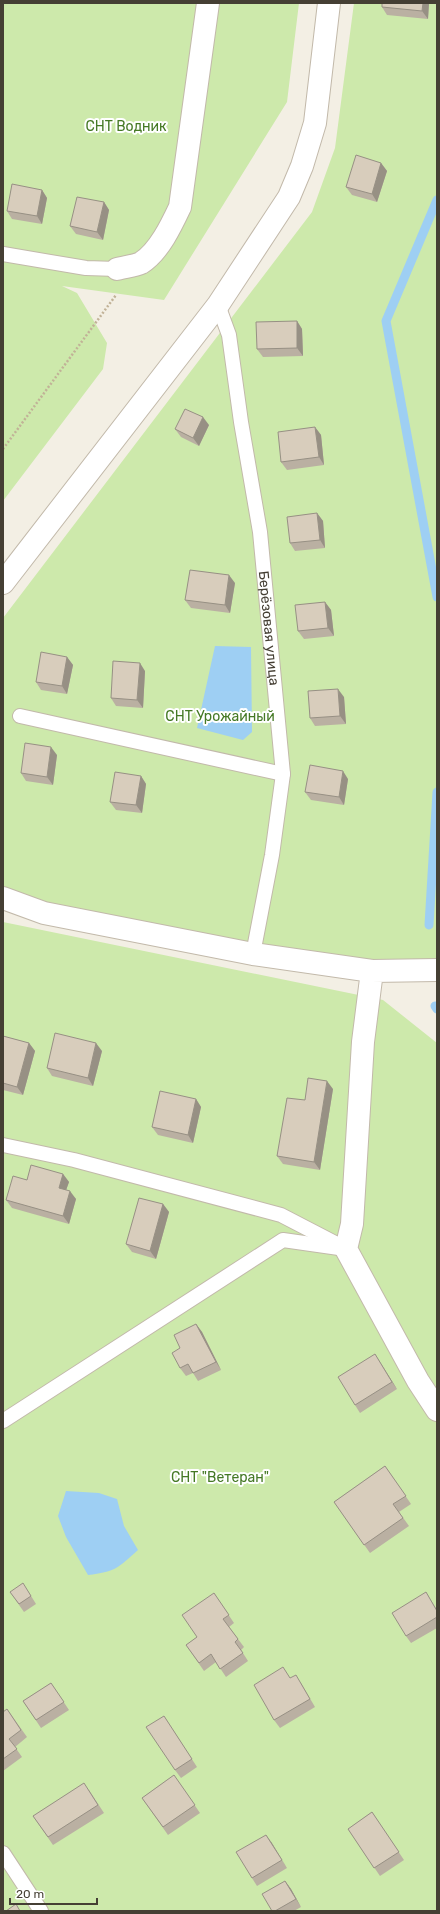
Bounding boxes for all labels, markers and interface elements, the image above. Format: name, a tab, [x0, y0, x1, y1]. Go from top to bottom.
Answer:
park label: СНТ Водник	[85, 118, 167, 135]
street label: Берёзовая улица	[255, 570, 283, 686]
park label: СНТ Урожайный	[165, 708, 275, 725]
park label: СНТ "Ветеран"	[171, 1469, 269, 1486]
scale bar	[10, 1880, 97, 1906]
text: 20 m	[16, 1887, 44, 1901]

